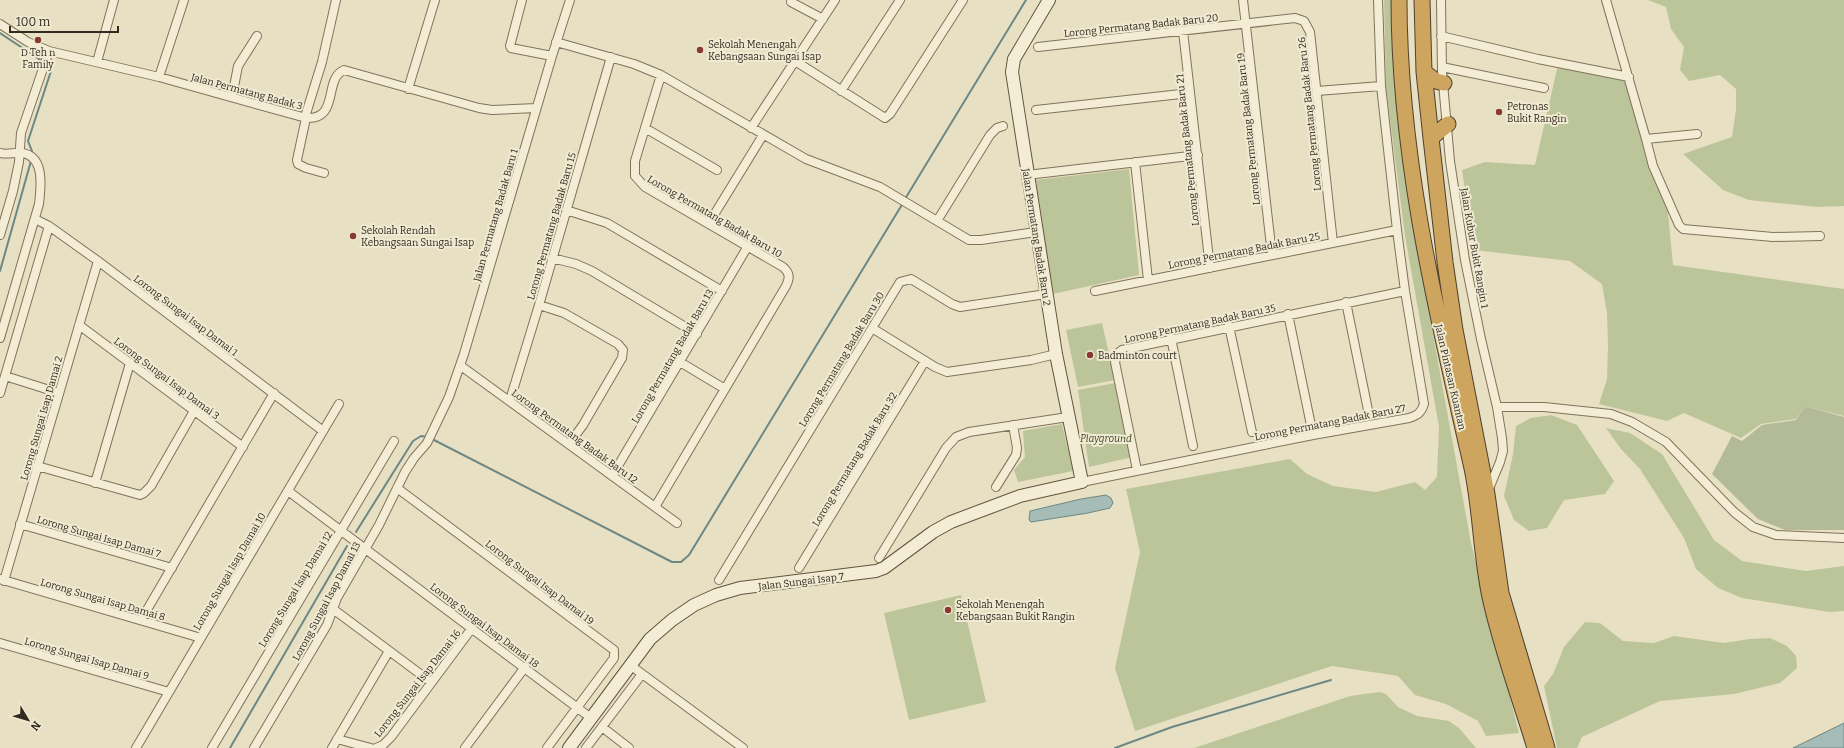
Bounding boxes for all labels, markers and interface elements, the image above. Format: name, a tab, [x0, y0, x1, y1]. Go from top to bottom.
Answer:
scale bar	[10, 8, 118, 34]
street label: Lorong Permatang Badak Baru 20	[1063, 12, 1219, 40]
text: 100 m	[16, 15, 51, 29]
marker: D Teh n Family	[33, 35, 43, 45]
street label: Lorong Permatang Badak Baru 26	[1296, 36, 1324, 191]
place label: Sekolah Menengah Kebangsaan Sungai Isap	[708, 39, 821, 63]
marker: Sekolah Menengah Kebangsaan Sungai Isap	[695, 45, 705, 55]
place label: D Teh n Family	[21, 47, 56, 71]
street label: Lorong Permatang Badak Baru 19	[1235, 52, 1263, 206]
street label: Jalan Permatang Badak 3	[189, 71, 304, 113]
street label: Lorong Permatang Badak Baru 21	[1174, 73, 1202, 227]
place label: Petronas Bukit Rangin	[1507, 101, 1567, 125]
marker: Petronas Bukit Rangin	[1494, 107, 1504, 117]
street label: Jalan Permatang Badak Baru 1	[471, 148, 521, 284]
street label: Lorong Permatang Badak Baru 15	[525, 151, 579, 301]
street label: Jalan Permatang Badak Baru 2	[1019, 167, 1053, 307]
street label: Lorong Permatang Badak Baru 10	[645, 173, 784, 261]
street label: Jalan Kubur Bukit Rangin 1	[1457, 186, 1491, 309]
place label: Sekolah Rendah Kebangsaan Sungai Isap	[361, 225, 474, 249]
street label: Lorong Permatang Badak Baru 25	[1167, 230, 1321, 272]
marker: Sekolah Rendah Kebangsaan Sungai Isap	[348, 231, 358, 241]
street label: Lorong Sungai Isap Damai 1	[131, 273, 240, 359]
street label: Lorong Permatang Badak Baru 13	[629, 287, 716, 426]
street label: Lorong Permatang Badak Baru 30	[797, 290, 887, 429]
street label: Lorong Permatang Badak Baru 35	[1123, 302, 1277, 346]
street label: Jalan Pintasan Kuantan	[1432, 322, 1468, 432]
street label: Lorong Sungai Isap Damai 3	[111, 335, 222, 423]
marker: Badminton court	[1085, 350, 1095, 360]
place label: Badminton court	[1098, 350, 1177, 362]
street label: Lorong Sungai Isap Damai 2	[18, 355, 65, 482]
street label: Lorong Permatang Badak Baru 12	[509, 387, 640, 487]
street label: Lorong Permatang Badak Baru 32	[810, 390, 900, 529]
street label: Lorong Permatang Badak Baru 27	[1254, 402, 1407, 444]
park label: Playground	[1080, 433, 1132, 445]
street label: Lorong Sungai Isap Damai 10	[191, 511, 268, 632]
street label: Lorong Sungai Isap Damai 7	[35, 514, 162, 560]
street label: Lorong Sungai Isap Damai 12	[257, 530, 335, 650]
street label: Lorong Sungai Isap Damai 19	[483, 538, 596, 628]
street label: Lorong Sungai Isap Damai 13	[290, 540, 364, 663]
street label: Jalan Sungai Isap 7	[757, 571, 845, 593]
street label: Lorong Sungai Isap Damai 8	[39, 576, 167, 624]
street label: Lorong Sungai Isap Damai 18	[428, 581, 541, 671]
place label: Sekolah Menengah Kebangsaan Bukit Rangin	[956, 599, 1075, 623]
marker: Sekolah Menengah Kebangsaan Bukit Rangin	[943, 605, 953, 615]
street label: Lorong Sungai Isap Damai 16	[372, 627, 464, 740]
street label: Lorong Sungai Isap Damai 9	[23, 635, 151, 683]
north arrow	[8, 700, 48, 740]
text: N	[27, 718, 43, 734]

